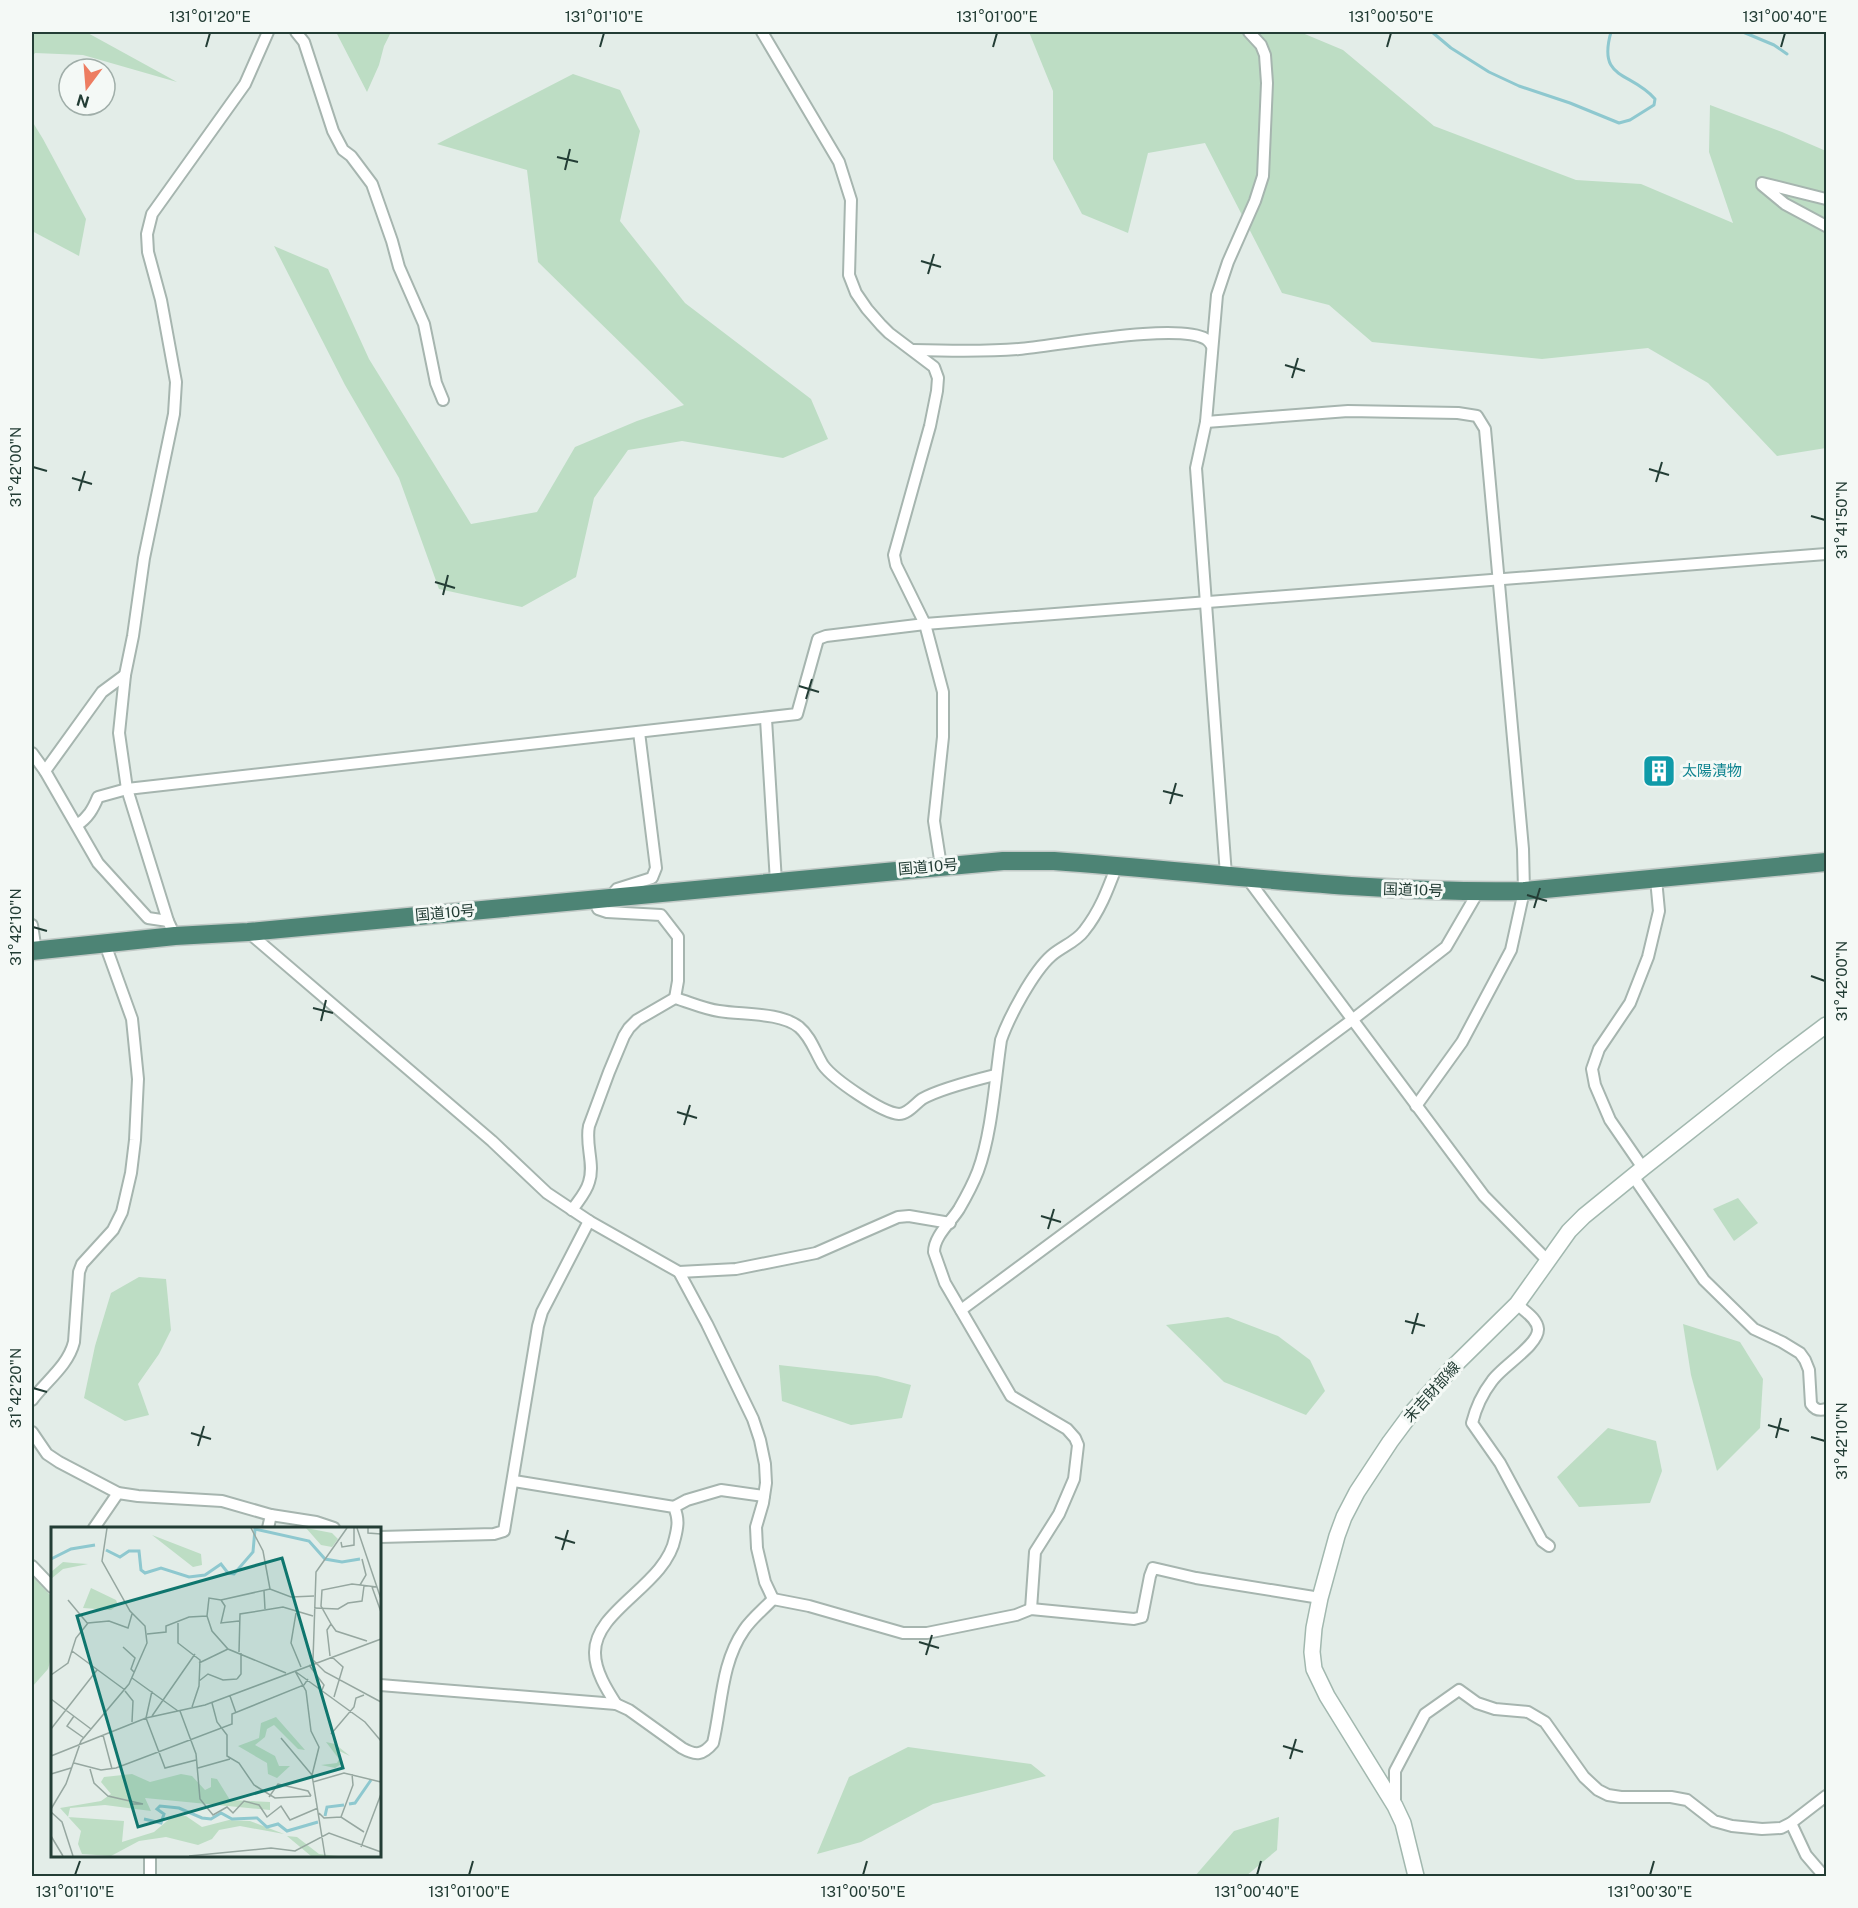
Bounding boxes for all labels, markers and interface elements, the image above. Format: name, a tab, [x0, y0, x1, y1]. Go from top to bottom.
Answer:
text: 131°01'20"E	[169, 8, 251, 25]
text: 131°01'10"E	[565, 8, 643, 25]
text: 131°01'00"E	[956, 8, 1038, 25]
text: 131°00'50"E	[1348, 8, 1434, 25]
text: 131°00'40"E	[1743, 8, 1827, 25]
north arrow	[57, 57, 117, 117]
text: N	[74, 90, 92, 112]
text: 31°42'00"N	[7, 427, 24, 507]
text: 31°41'50"N	[1833, 481, 1850, 559]
building icon: 太陽漬物	[1641, 753, 1677, 789]
place label: 太陽漬物	[1682, 762, 1742, 779]
street label: 国道10号	[897, 855, 959, 878]
street label: 国道10号	[1383, 880, 1443, 899]
text: 31°42'10"N	[7, 888, 24, 966]
street label: 国道10号	[414, 901, 476, 924]
text: 31°42'00"N	[1833, 941, 1850, 1021]
text: 31°42'20"N	[7, 1348, 24, 1428]
street label: 末吉財部線	[1400, 1358, 1463, 1425]
text: 31°42'10"N	[1833, 1402, 1850, 1480]
inset map	[51, 1527, 381, 1857]
text: 131°01'10"E	[36, 1883, 114, 1900]
text: 131°01'00"E	[428, 1883, 510, 1900]
text: 131°00'50"E	[820, 1883, 906, 1900]
text: 131°00'40"E	[1215, 1883, 1299, 1900]
text: 131°00'30"E	[1608, 1883, 1692, 1900]

